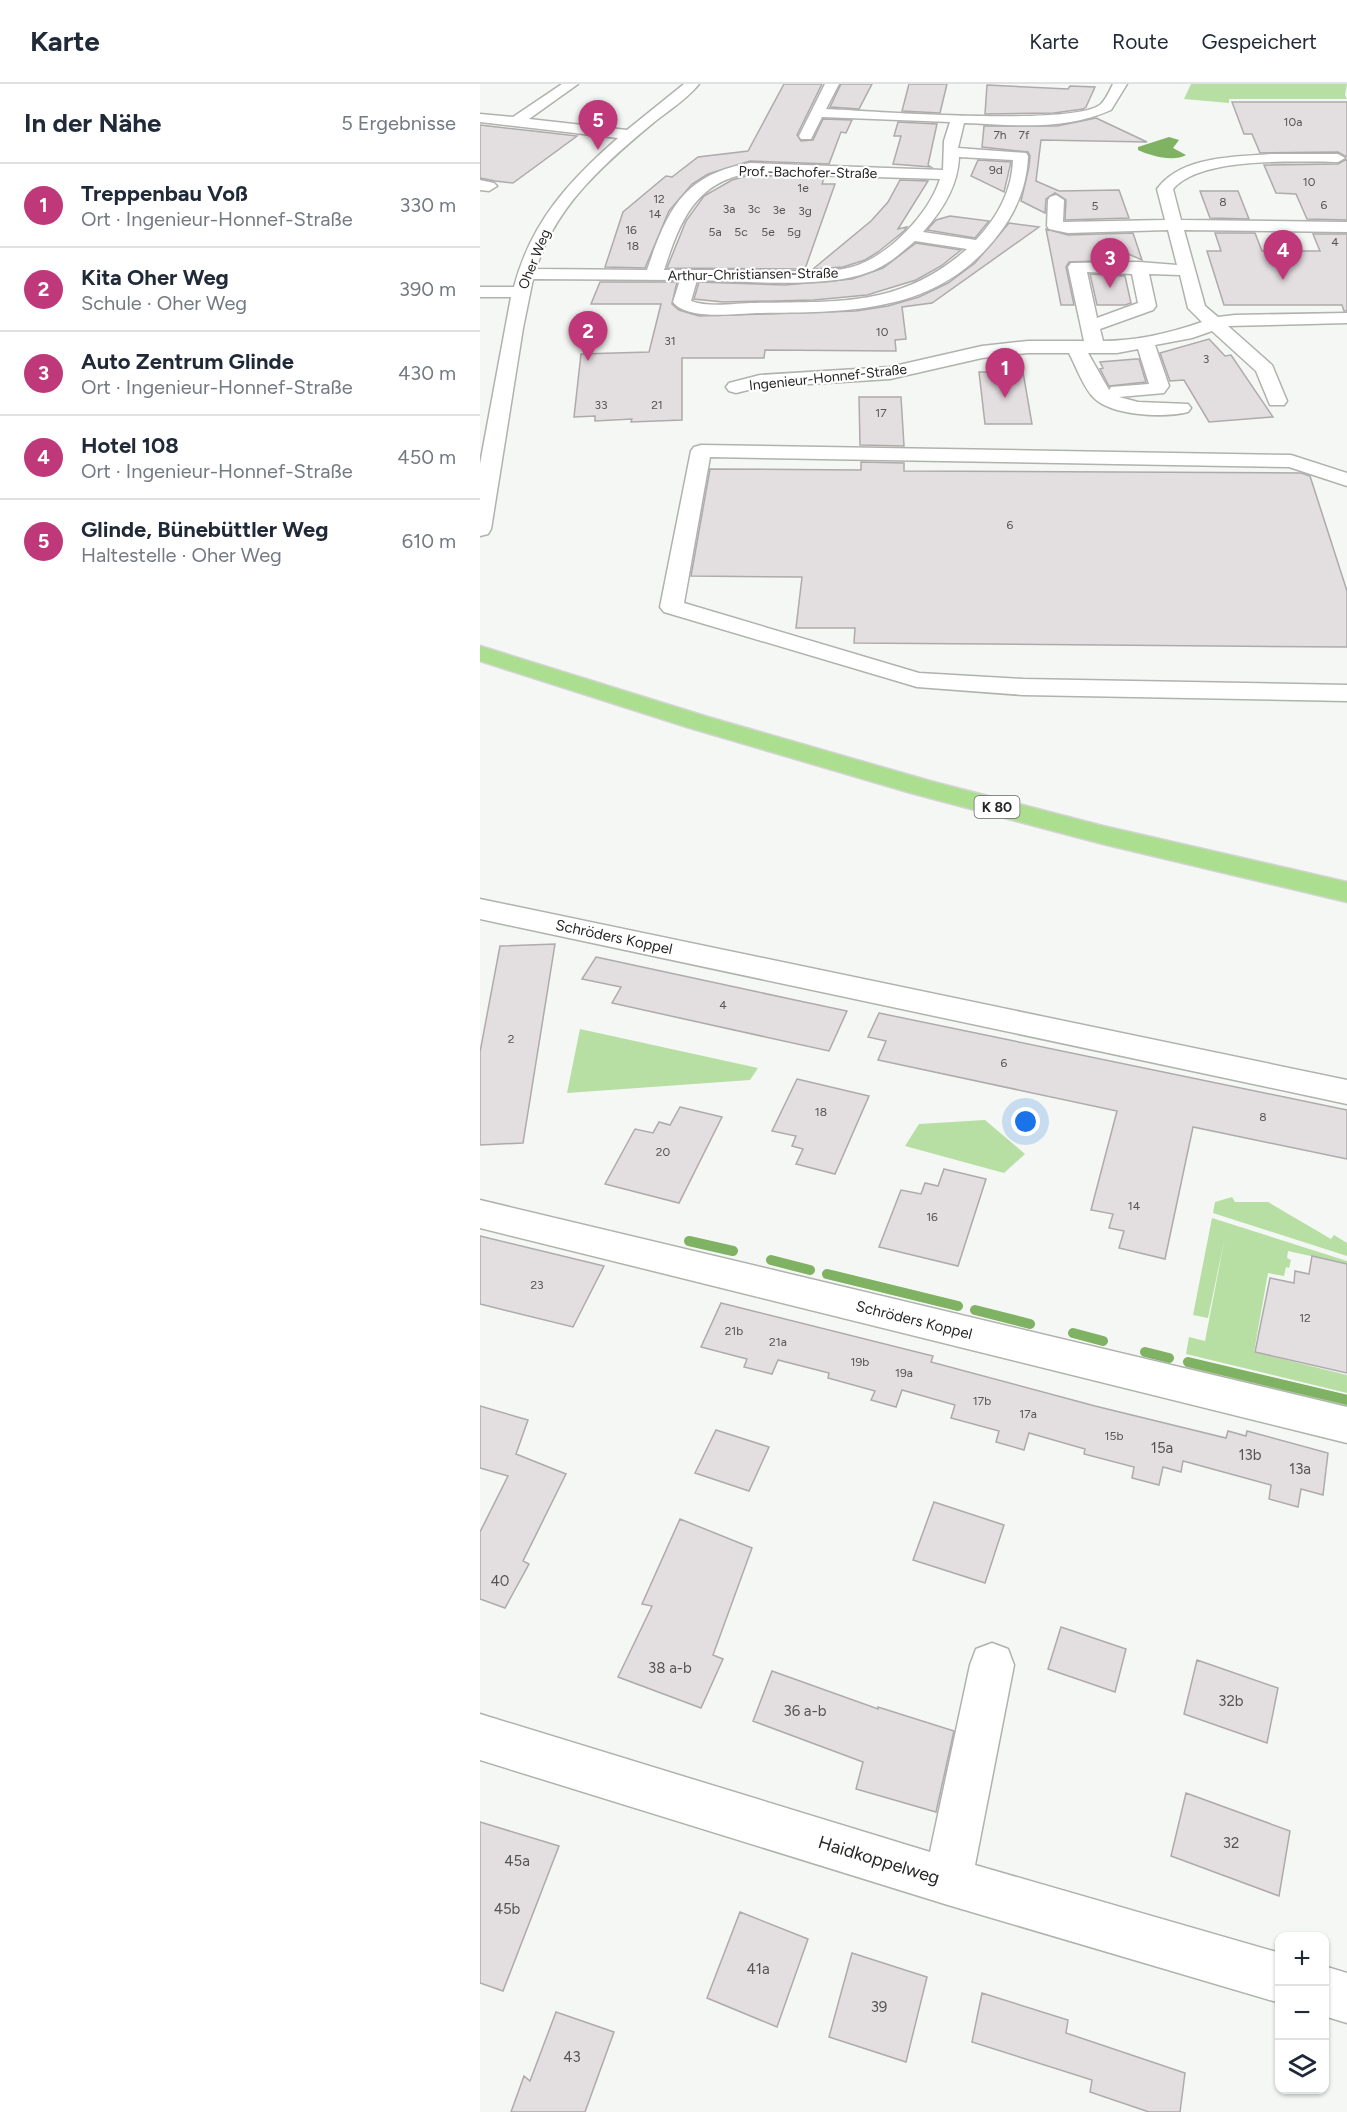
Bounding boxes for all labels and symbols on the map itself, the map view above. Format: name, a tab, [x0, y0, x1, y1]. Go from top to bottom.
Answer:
pin: 5	[578, 100, 618, 150]
house number: 10a	[1284, 115, 1302, 129]
house number: 7h	[993, 128, 1007, 142]
house number: 7f	[1019, 128, 1030, 142]
street label: Prof.-Bachofer-Straße	[739, 163, 878, 182]
house number: 9d	[989, 163, 1003, 177]
house number: 10	[1303, 175, 1316, 189]
house number: 1e	[797, 181, 809, 195]
house number: 12	[653, 192, 665, 206]
house number: 8	[1219, 195, 1227, 209]
house number: 6	[1321, 198, 1328, 212]
house number: 5	[1092, 199, 1099, 213]
house number: 3a	[723, 202, 735, 216]
house number: 3c	[747, 202, 761, 216]
house number: 3e	[772, 203, 786, 217]
house number: 3g	[798, 204, 812, 218]
house number: 14	[649, 207, 662, 221]
house number: 16	[625, 223, 637, 237]
house number: 5a	[708, 225, 722, 239]
house number: 5c	[734, 225, 748, 239]
house number: 5e	[761, 225, 775, 239]
house number: 5g	[787, 225, 801, 239]
street label: Oher Weg	[515, 227, 554, 292]
pin: 4	[1264, 230, 1302, 280]
house number: 4	[1331, 235, 1339, 249]
pin: 3	[1090, 238, 1130, 288]
house number: 18	[627, 239, 639, 253]
street label: Arthur-Christiansen-Straße	[668, 265, 839, 284]
pin: 2	[568, 312, 608, 361]
house number: 10	[876, 325, 889, 339]
house number: 31	[664, 334, 676, 348]
pin: 1	[986, 348, 1024, 398]
house number: 3	[1203, 352, 1209, 366]
street label: Ingenieur-Honnef-Straße	[748, 361, 908, 394]
house number: 33	[594, 398, 608, 412]
house number: 21	[651, 398, 663, 412]
house number: 17	[875, 406, 887, 420]
house number: 6	[1007, 518, 1014, 532]
road number: K 80	[974, 796, 1020, 818]
street label: Schröders Koppel	[554, 916, 674, 958]
house number: 4	[719, 998, 727, 1012]
house number: 2	[508, 1032, 514, 1046]
house number: 6	[1001, 1056, 1008, 1070]
house number: 18	[815, 1105, 827, 1119]
your location	[1011, 1107, 1040, 1136]
house number: 8	[1259, 1110, 1267, 1124]
house number: 20	[656, 1145, 671, 1159]
house number: 14	[1128, 1199, 1141, 1213]
house number: 16	[926, 1210, 938, 1224]
house number: 23	[530, 1278, 544, 1292]
street label: Schröders Koppel	[854, 1297, 974, 1343]
house number: 12	[1299, 1311, 1311, 1325]
house number: 21b	[725, 1324, 743, 1338]
house number: 21a	[769, 1335, 787, 1349]
house number: 19b	[851, 1355, 869, 1369]
house number: 19a	[895, 1366, 913, 1380]
house number: 17b	[973, 1394, 991, 1408]
house number: 17a	[1019, 1407, 1037, 1421]
house number: 15b	[1105, 1429, 1123, 1443]
house number: 15a	[1151, 1439, 1173, 1457]
house number: 13b	[1238, 1446, 1262, 1464]
house number: 13a	[1289, 1460, 1311, 1478]
house number: 40	[491, 1572, 509, 1590]
house number: 38 a-b	[648, 1659, 692, 1677]
house number: 32b	[1218, 1692, 1244, 1710]
house number: 36 a-b	[783, 1702, 827, 1720]
street label: Haidkoppelweg	[816, 1831, 942, 1889]
house number: 32	[1223, 1834, 1239, 1852]
house number: 45a	[504, 1852, 530, 1870]
house number: 45b	[494, 1900, 521, 1918]
house number: 41a	[746, 1960, 770, 1978]
house number: 39	[871, 1998, 887, 2016]
house number: 43	[563, 2048, 581, 2066]

